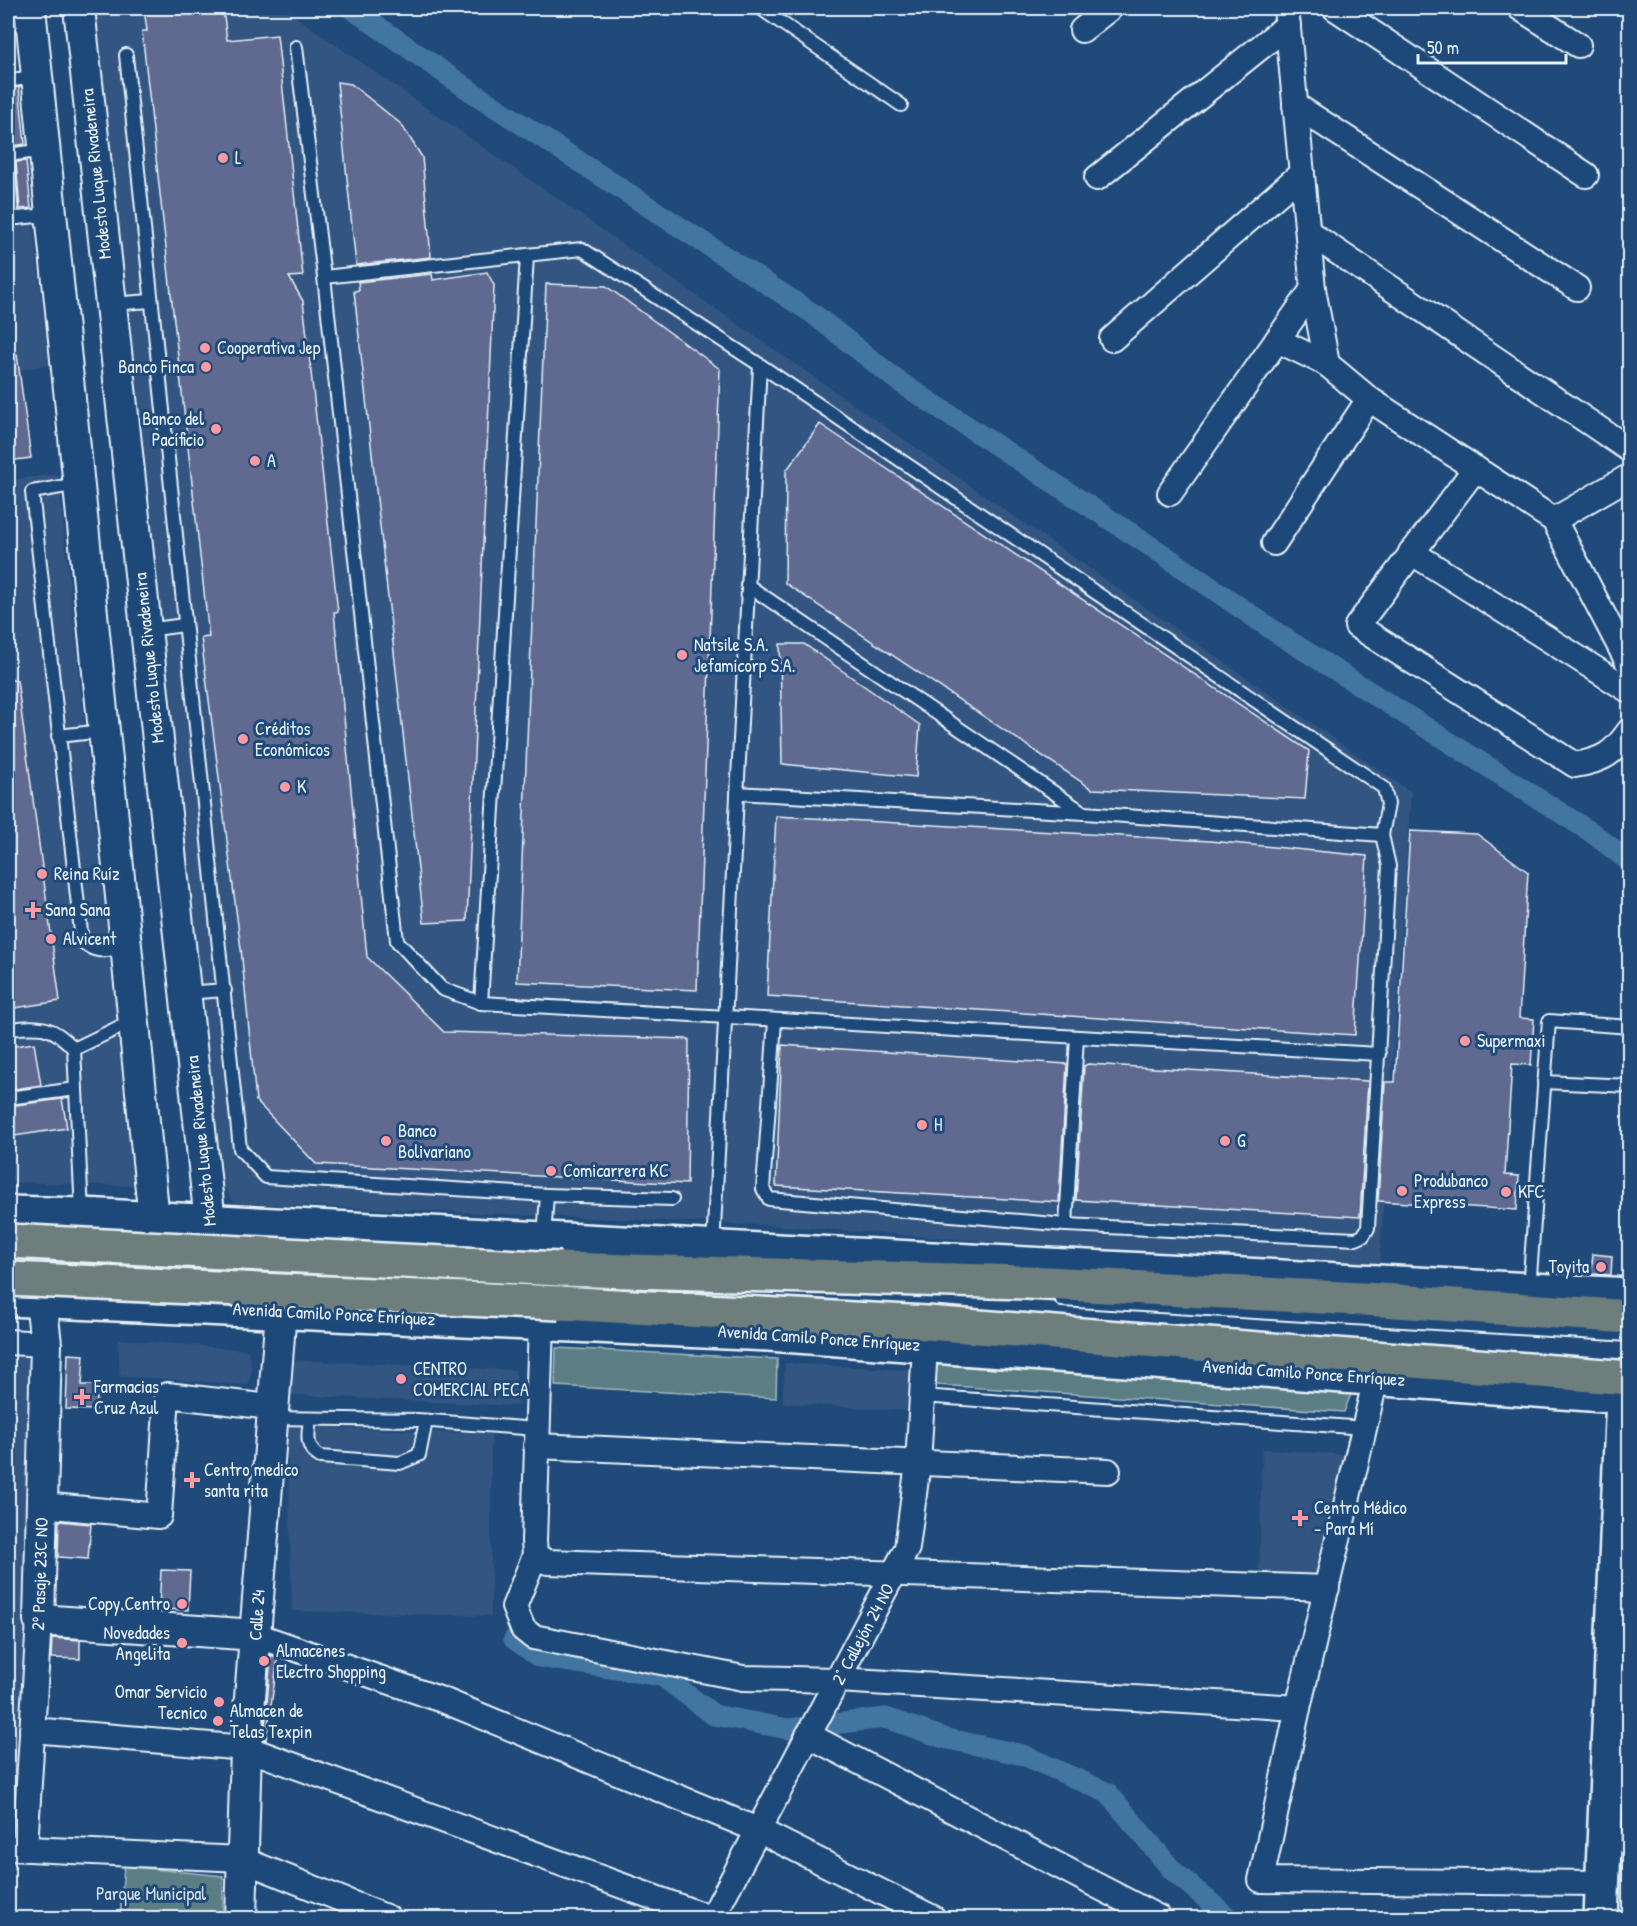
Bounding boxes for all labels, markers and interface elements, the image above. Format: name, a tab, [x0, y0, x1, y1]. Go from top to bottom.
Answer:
scale bar	[1418, 27, 1566, 65]
text: 50 m	[1427, 35, 1459, 60]
street label: Modesto Luque Rivadeneira	[74, 88, 117, 261]
place label: L	[235, 145, 242, 170]
marker: L	[216, 151, 230, 165]
place label: Cooperativa Jep	[217, 335, 321, 360]
marker: Cooperativa Jep	[198, 341, 212, 355]
place label: Banco Finca	[118, 354, 194, 379]
marker: Banco Finca	[199, 360, 213, 374]
place label: Banco del Pacíficio	[142, 406, 204, 452]
marker: Banco del Pacíficio	[209, 422, 223, 436]
place label: A	[267, 448, 276, 473]
marker: A	[248, 454, 262, 468]
street label: Modesto Luque Rivadeneira	[127, 572, 170, 745]
place label: Natsile S.A. Jefamicorp S.A.	[694, 632, 795, 678]
marker: Natsile S.A. Jefamicorp S.A.	[675, 648, 689, 662]
place label: Créditos Económicos	[255, 716, 330, 762]
marker: Créditos Económicos	[236, 732, 250, 746]
place label: K	[297, 774, 307, 799]
marker: K	[278, 780, 292, 794]
place label: Reina Ruíz	[54, 861, 120, 886]
marker: Reina Ruíz	[35, 867, 49, 881]
place label: Sana Sana	[45, 897, 110, 922]
marker: Sana Sana	[26, 903, 40, 917]
place label: Alvicent	[63, 926, 117, 951]
marker: Alvicent	[44, 932, 58, 946]
place label: Supermaxi	[1477, 1028, 1546, 1053]
marker: Supermaxi	[1458, 1034, 1472, 1048]
street label: Modesto Luque Rivadeneira	[179, 1055, 222, 1228]
place label: H	[934, 1112, 942, 1137]
place label: Banco Bolivariano	[398, 1118, 471, 1164]
marker: H	[915, 1118, 929, 1132]
place label: G	[1237, 1128, 1246, 1153]
marker: Banco Bolivariano	[379, 1134, 393, 1148]
marker: G	[1218, 1134, 1232, 1148]
place label: Comicarrera KC	[563, 1158, 669, 1183]
marker: Comicarrera KC	[544, 1164, 558, 1178]
place label: Produbanco Express	[1414, 1168, 1488, 1214]
place label: KFC	[1518, 1179, 1544, 1204]
marker: Produbanco Express	[1395, 1184, 1409, 1198]
marker: KFC	[1499, 1185, 1513, 1199]
place label: Toyita	[1548, 1254, 1589, 1279]
marker: Toyita	[1594, 1260, 1608, 1274]
street label: Avenida Camilo Ponce Enríquez	[232, 1296, 436, 1331]
street label: Avenida Camilo Ponce Enríquez	[717, 1318, 921, 1357]
street label: Avenida Camilo Ponce Enríquez	[1202, 1353, 1406, 1392]
place label: CENTRO COMERCIAL PECA	[413, 1356, 529, 1402]
marker: CENTRO COMERCIAL PECA	[394, 1372, 408, 1386]
place label: Farmacias Cruz Azul	[93, 1374, 159, 1420]
marker: Farmacias Cruz Azul	[75, 1390, 89, 1404]
place label: Centro medico santa rita	[204, 1457, 298, 1503]
marker: Centro medico santa rita	[185, 1473, 199, 1487]
place label: Centro Médico - Para Mí	[1314, 1495, 1407, 1541]
marker: Centro Médico - Para Mí	[1291, 1509, 1309, 1527]
street label: 2º Pasaje 23C NO	[25, 1517, 54, 1631]
street label: 2° Callejón 24 NO	[825, 1579, 900, 1689]
street label: Calle 24	[242, 1588, 271, 1641]
place label: Copy Centro	[88, 1591, 170, 1616]
marker: Copy Centro	[175, 1597, 189, 1611]
place label: Novedades Angelita	[104, 1620, 170, 1666]
marker: Novedades Angelita	[175, 1636, 189, 1650]
place label: Almacenes Electro Shopping	[276, 1638, 386, 1684]
marker: Almacenes Electro Shopping	[257, 1654, 271, 1668]
place label: Omar Servicio Tecnico	[115, 1679, 207, 1725]
marker: Omar Servicio Tecnico	[212, 1695, 226, 1709]
place label: Almacen de Telas Texpin	[230, 1698, 312, 1744]
marker: Almacen de Telas Texpin	[211, 1714, 225, 1728]
park label: Parque Municipal	[96, 1881, 206, 1906]

